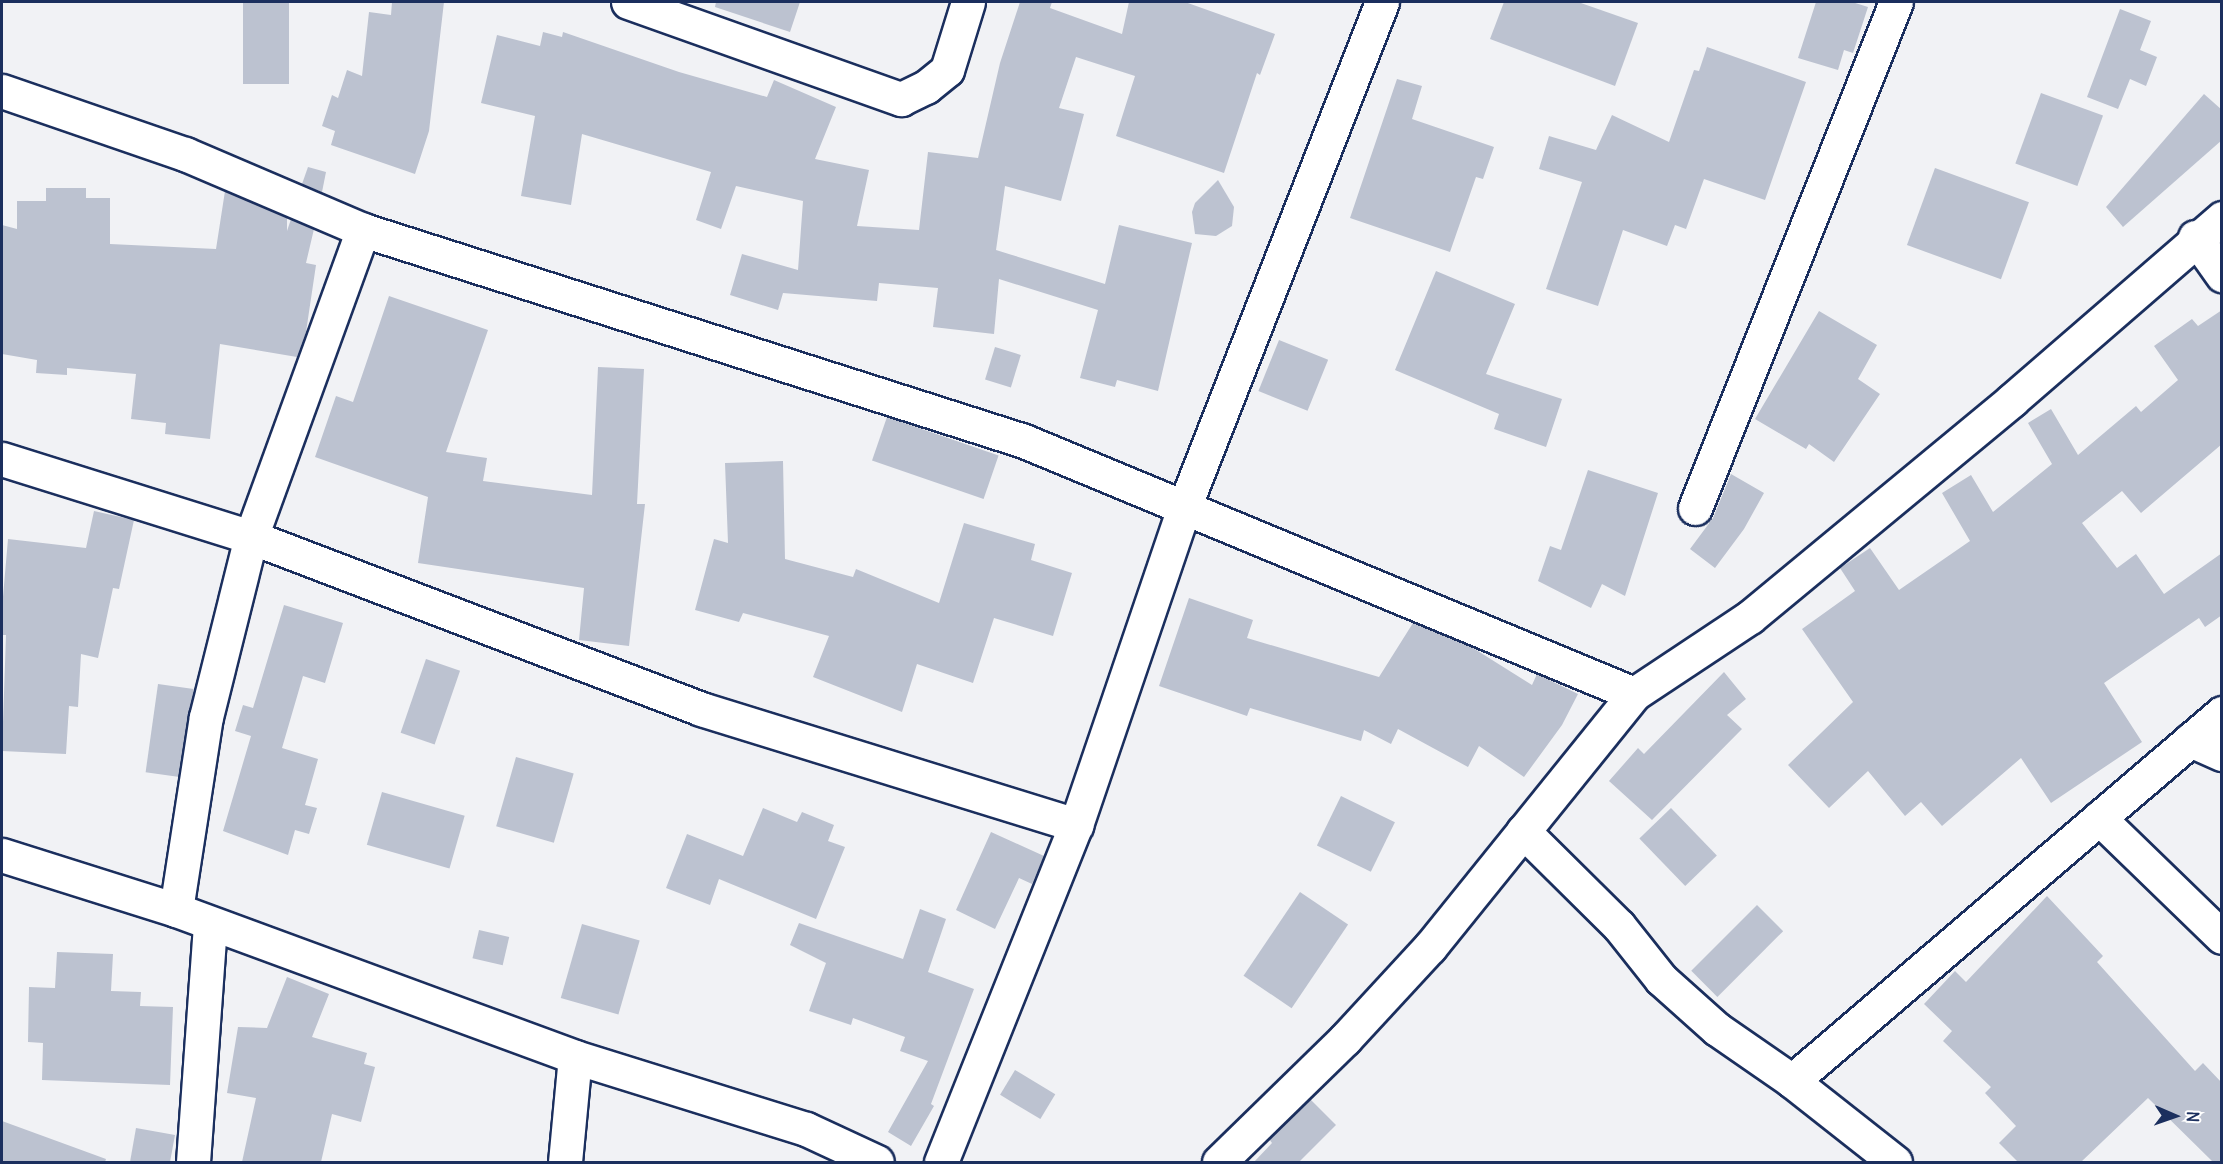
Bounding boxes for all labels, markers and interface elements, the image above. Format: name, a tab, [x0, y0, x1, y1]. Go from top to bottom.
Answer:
north arrow	[2145, 1086, 2205, 1146]
text: N	[2183, 1111, 2203, 1123]

